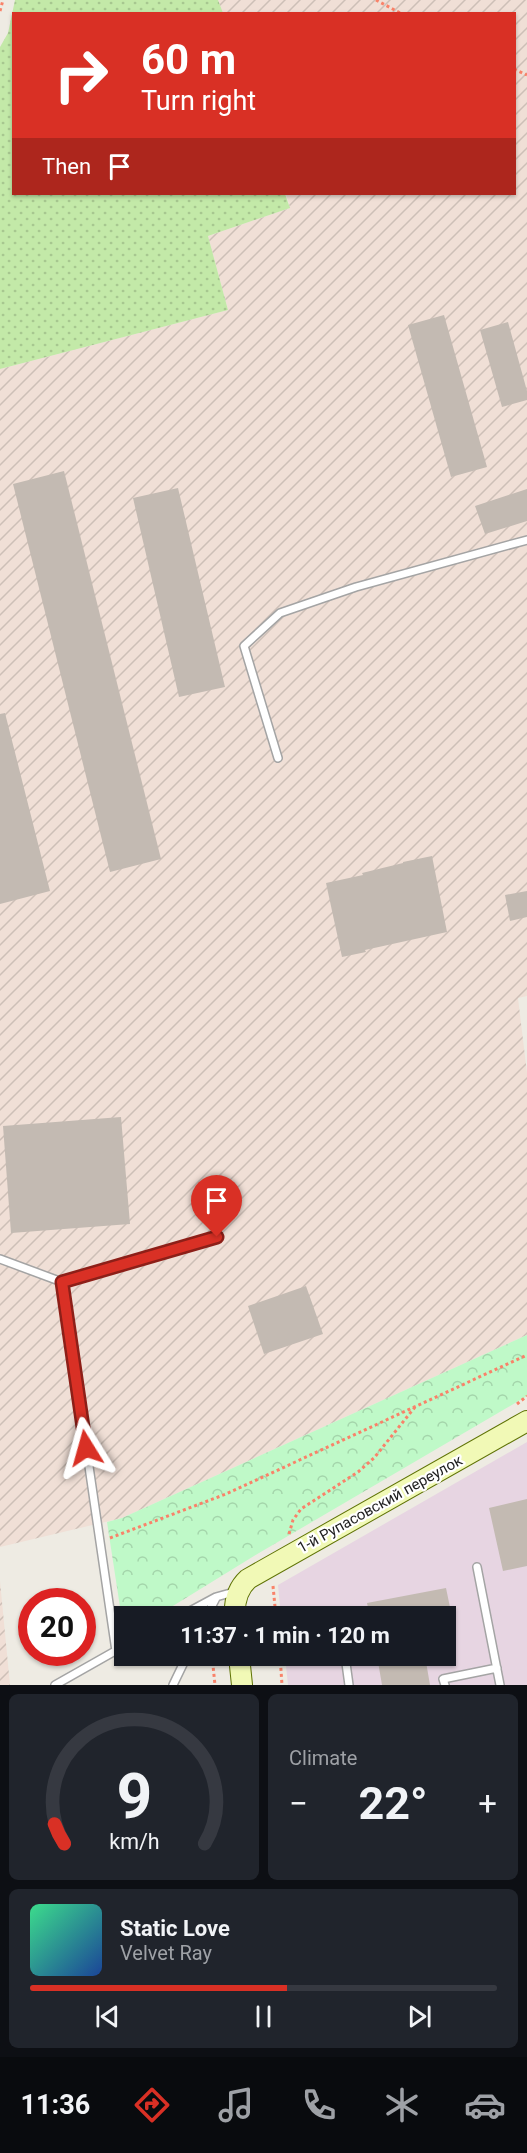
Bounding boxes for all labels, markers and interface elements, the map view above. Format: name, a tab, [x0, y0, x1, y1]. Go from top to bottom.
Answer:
text: 60 m	[141, 35, 236, 84]
icon: right	[42, 36, 120, 114]
text: Turn right	[141, 85, 256, 117]
icon: arrive	[103, 150, 136, 183]
text: Then	[42, 154, 91, 179]
pin	[191, 1175, 242, 1237]
icon: arrive	[200, 1184, 233, 1217]
position arrow	[54, 1416, 118, 1480]
street label: 1-й Рупасовский переулок	[295, 1451, 465, 1557]
speed limit sign: 20	[18, 1588, 96, 1666]
text: 11:37 · 1 min · 120 m	[180, 1623, 390, 1648]
text: Climate	[289, 1746, 357, 1770]
text: 9	[116, 1760, 152, 1833]
text: 22°	[358, 1777, 428, 1830]
text: −	[289, 1784, 308, 1823]
text: +	[478, 1784, 497, 1823]
text: km/h	[109, 1829, 159, 1854]
text: Static Love	[120, 1916, 230, 1941]
text: Velvet Ray	[120, 1941, 212, 1965]
icon: previous	[91, 2000, 124, 2033]
icon: pause	[247, 2000, 280, 2033]
icon: next	[403, 2000, 436, 2033]
icon: directions	[131, 2084, 173, 2126]
icon: music	[215, 2084, 257, 2126]
icon: phone	[298, 2084, 340, 2126]
icon: climate	[381, 2084, 423, 2126]
icon: car	[464, 2084, 506, 2126]
text: 11:36	[21, 2089, 90, 2121]

